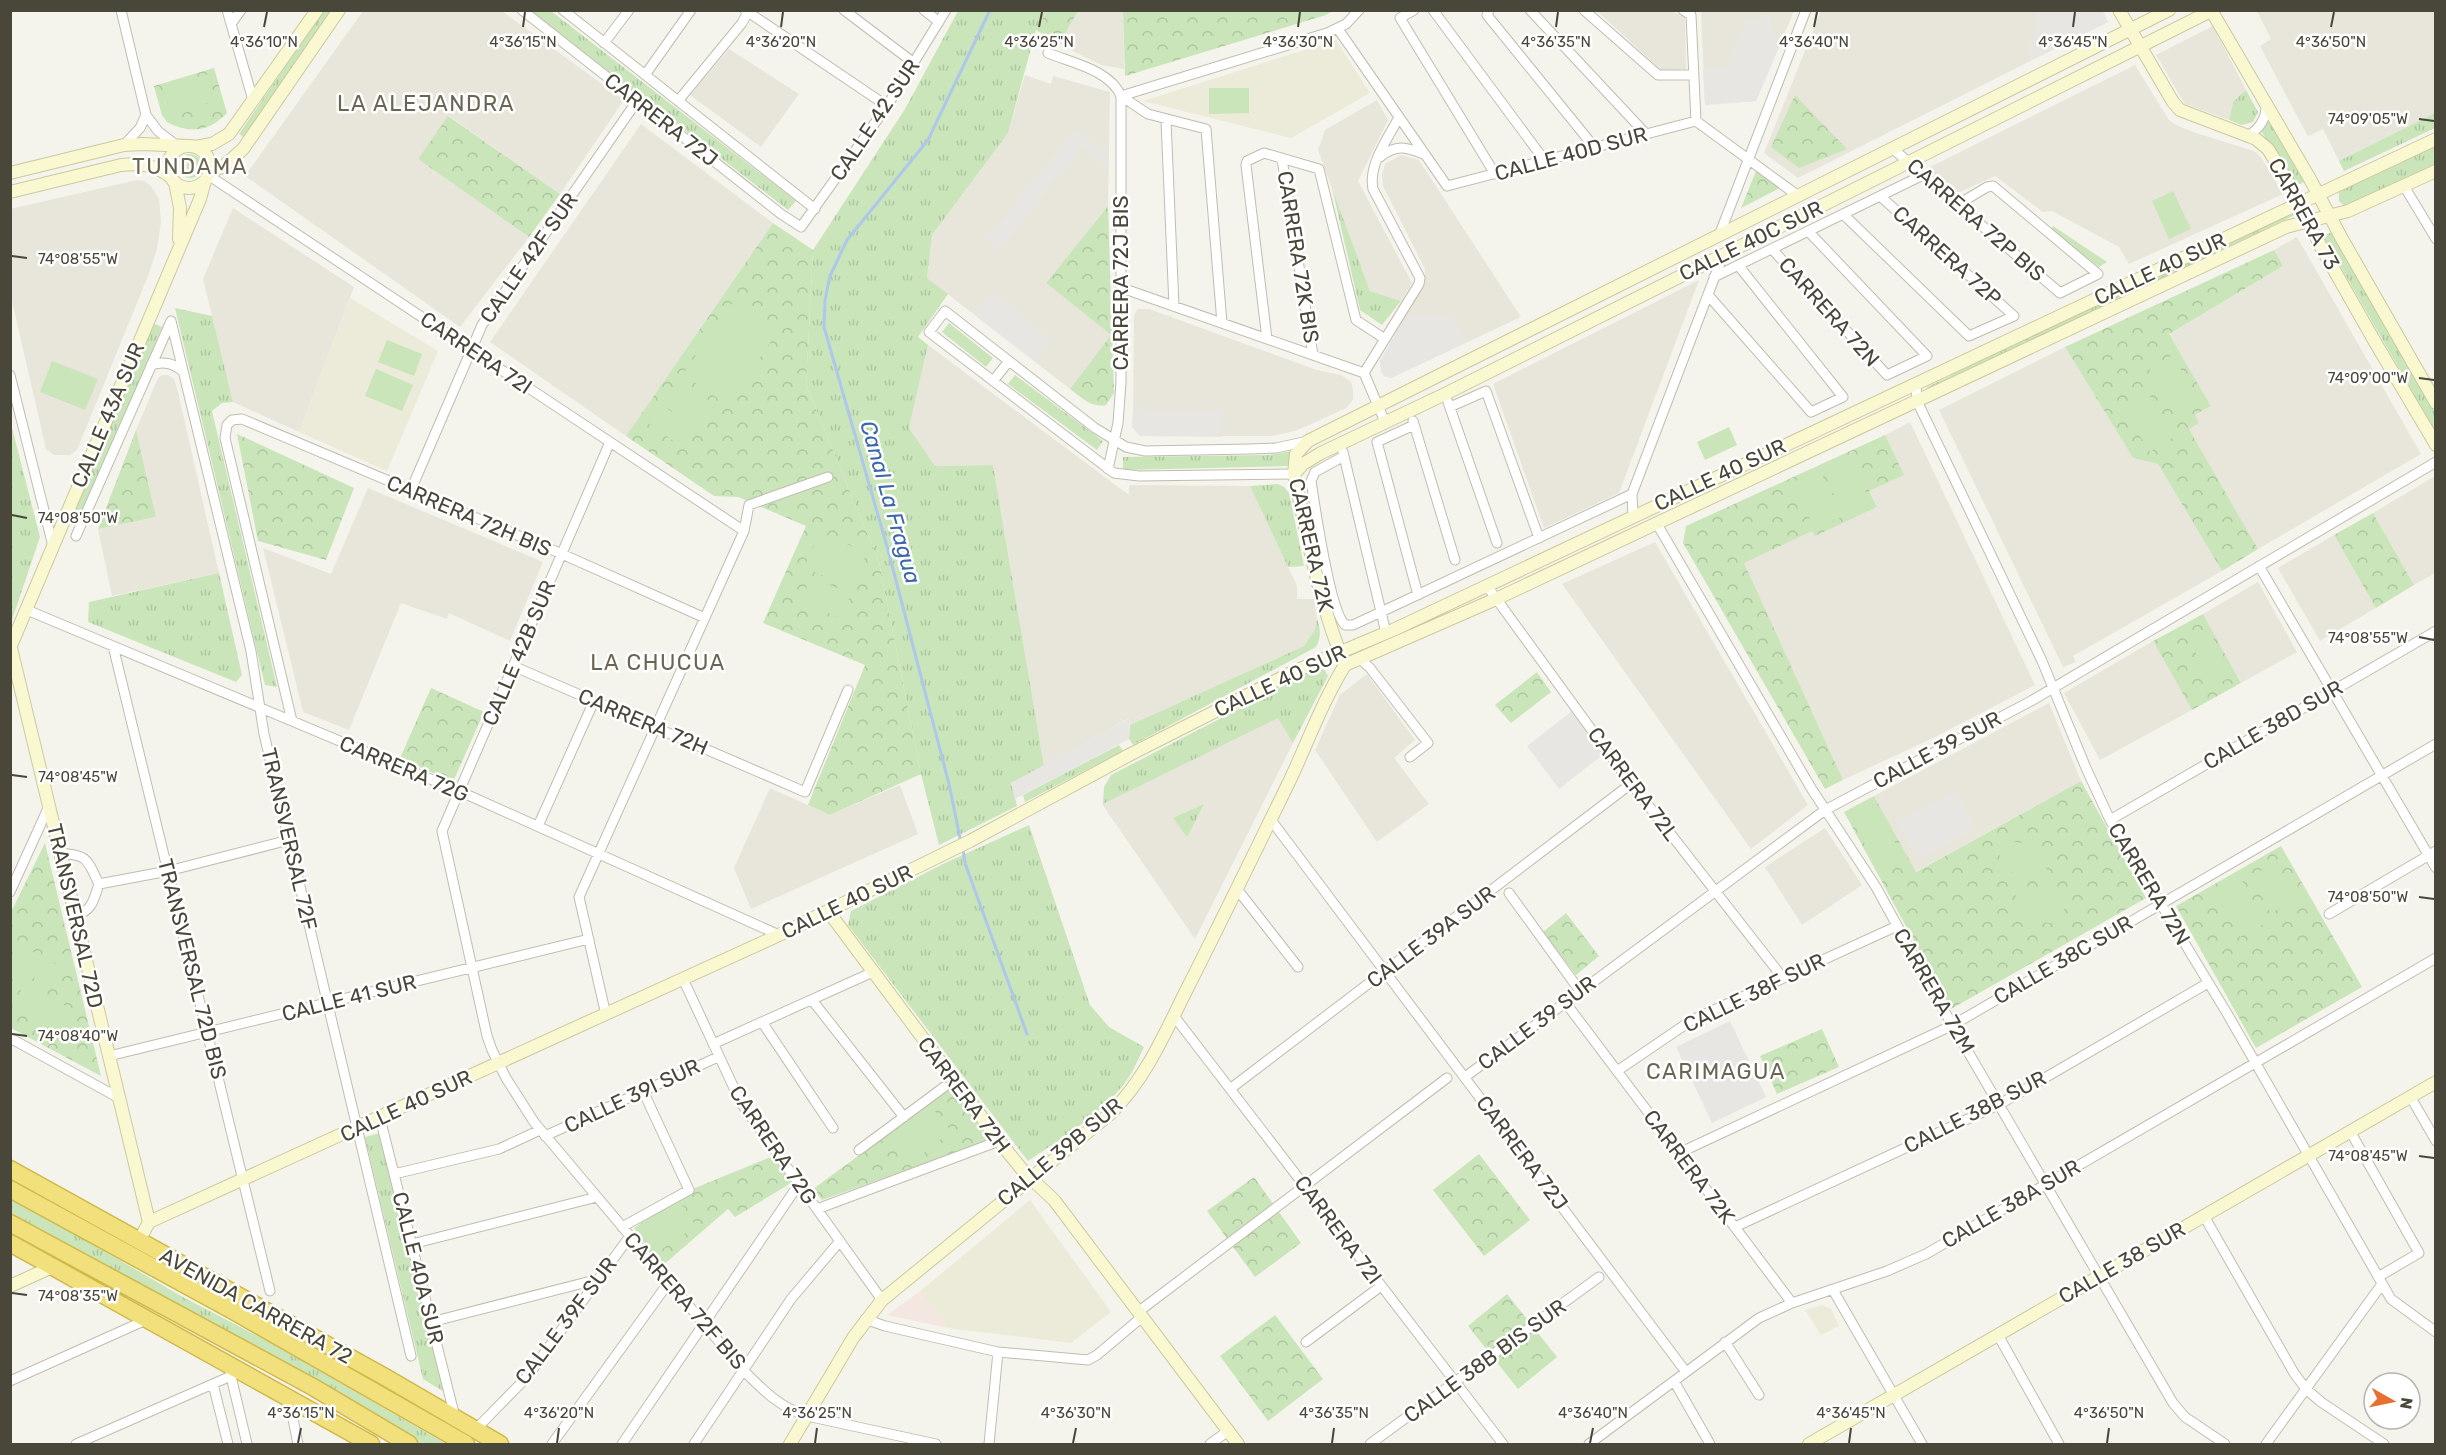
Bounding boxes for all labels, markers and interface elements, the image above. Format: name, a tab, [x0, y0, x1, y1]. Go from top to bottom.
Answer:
text: 4°36'10"N	[230, 33, 298, 51]
text: 4°36'15"N	[489, 33, 557, 51]
text: 4°36'20"N	[746, 33, 816, 51]
text: 4°36'25"N	[1004, 33, 1074, 51]
text: 4°36'30"N	[1263, 33, 1333, 51]
text: 4°36'35"N	[1521, 33, 1591, 51]
text: 4°36'40"N	[1779, 33, 1849, 51]
text: 4°36'45"N	[2038, 33, 2108, 51]
text: 4°36'50"N	[2296, 33, 2366, 51]
street label: CALLE 42 SUR	[825, 54, 925, 185]
street label: CARRERA 72J	[600, 68, 723, 172]
district label: LA ALEJANDRA	[337, 90, 515, 117]
text: 74°09'05"W	[2328, 110, 2408, 128]
street label: CALLE 40D SUR	[1492, 121, 1650, 186]
district label: TUNDAMA	[132, 153, 248, 180]
street label: CARRERA 72P BIS	[1901, 153, 2051, 287]
street label: CARRERA 73	[2263, 153, 2345, 274]
street label: CARRERA 72K BIS	[1273, 169, 1324, 345]
street label: CALLE 42F SUR	[474, 188, 583, 328]
street label: CALLE 40C SUR	[1675, 195, 1827, 286]
street label: CARRERA 72J BIS	[1108, 196, 1133, 370]
street label: CARRERA 72P	[1887, 201, 2007, 311]
street label: CALLE 40 SUR	[2090, 227, 2230, 310]
text: 74°08'55"W	[38, 250, 118, 268]
street label: CARRERA 72N	[1774, 252, 1885, 371]
street label: CARRERA 72I	[416, 306, 537, 399]
street label: CALLE 43A SUR	[66, 338, 149, 491]
text: 74°09'00"W	[2328, 369, 2408, 387]
water label: Canal La Fragua	[854, 418, 927, 587]
street label: CALLE 40 SUR	[1650, 433, 1790, 516]
street label: CARRERA 72H BIS	[383, 470, 555, 562]
street label: CARRERA 72K	[1284, 476, 1339, 614]
text: 74°08'50"W	[38, 509, 118, 527]
street label: CALLE 42B SUR	[477, 576, 560, 729]
text: 74°08'55"W	[2328, 629, 2408, 647]
street label: CALLE 40 SUR	[1210, 639, 1350, 722]
district label: LA CHUCUA	[590, 649, 726, 676]
street label: CALLE 38D SUR	[2199, 675, 2347, 775]
street label: CARRERA 72H	[574, 683, 712, 760]
street label: CALLE 39 SUR	[1869, 705, 2005, 794]
street label: CARRERA 72L	[1583, 722, 1684, 845]
street label: CARRERA 72G	[336, 730, 473, 807]
street label: TRANSVERSAL 72F	[256, 745, 323, 932]
text: 74°08'45"W	[38, 768, 118, 786]
street label: CARRERA 72N	[2103, 818, 2196, 949]
street label: TRANSVERSAL 72D	[42, 821, 109, 1010]
street label: TRANSVERSAL 72D BIS	[153, 856, 232, 1082]
street label: CALLE 40 SUR	[777, 859, 916, 944]
street label: CALLE 39A SUR	[1362, 880, 1500, 993]
text: 74°08'50"W	[2328, 888, 2408, 906]
street label: CALLE 38C SUR	[1989, 910, 2137, 1009]
street label: CARRERA 72M	[1889, 924, 1980, 1058]
street label: CALLE 38F SUR	[1679, 948, 1828, 1038]
street label: CALLE 41 SUR	[279, 969, 419, 1026]
street label: CALLE 39 SUR	[1473, 970, 1601, 1075]
text: 74°08'40"W	[38, 1027, 118, 1045]
street label: CARRERA 72H	[913, 1032, 1016, 1158]
street label: CALLE 39I SUR	[560, 1053, 704, 1138]
district label: CARIMAGUA	[1646, 1058, 1786, 1085]
street label: CALLE 40 SUR	[336, 1064, 476, 1147]
street label: CALLE 38B SUR	[1900, 1065, 2050, 1158]
street label: CARRERA 72G	[724, 1081, 822, 1209]
street label: CARRERA 72J	[1471, 1090, 1574, 1215]
street label: CALLE 39B SUR	[992, 1092, 1127, 1211]
street label: CARRERA 72K	[1638, 1105, 1741, 1229]
text: 74°08'45"W	[2328, 1147, 2408, 1165]
street label: CALLE 38A SUR	[1937, 1154, 2084, 1253]
street label: CARRERA 72I	[1289, 1171, 1387, 1289]
street label: CALLE 40A SUR	[387, 1189, 449, 1347]
street label: CALLE 38 SUR	[2054, 1216, 2190, 1309]
street label: CARRERA 72F BIS	[619, 1227, 752, 1374]
street label: AVENIDA CARRERA 72	[156, 1242, 357, 1369]
street label: CALLE 39F SUR	[510, 1252, 622, 1389]
text: 74°08'35"W	[38, 1287, 118, 1305]
street label: CALLE 38B BIS SUR	[1399, 1293, 1571, 1428]
north arrow	[2362, 1371, 2422, 1431]
text: N	[2396, 1396, 2417, 1410]
text: 4°36'15"N	[267, 1404, 335, 1422]
text: 4°36'20"N	[524, 1404, 594, 1422]
text: 4°36'25"N	[782, 1404, 852, 1422]
text: 4°36'30"N	[1041, 1404, 1111, 1422]
text: 4°36'35"N	[1299, 1404, 1369, 1422]
text: 4°36'40"N	[1558, 1404, 1628, 1422]
text: 4°36'45"N	[1816, 1404, 1886, 1422]
text: 4°36'50"N	[2074, 1404, 2144, 1422]

